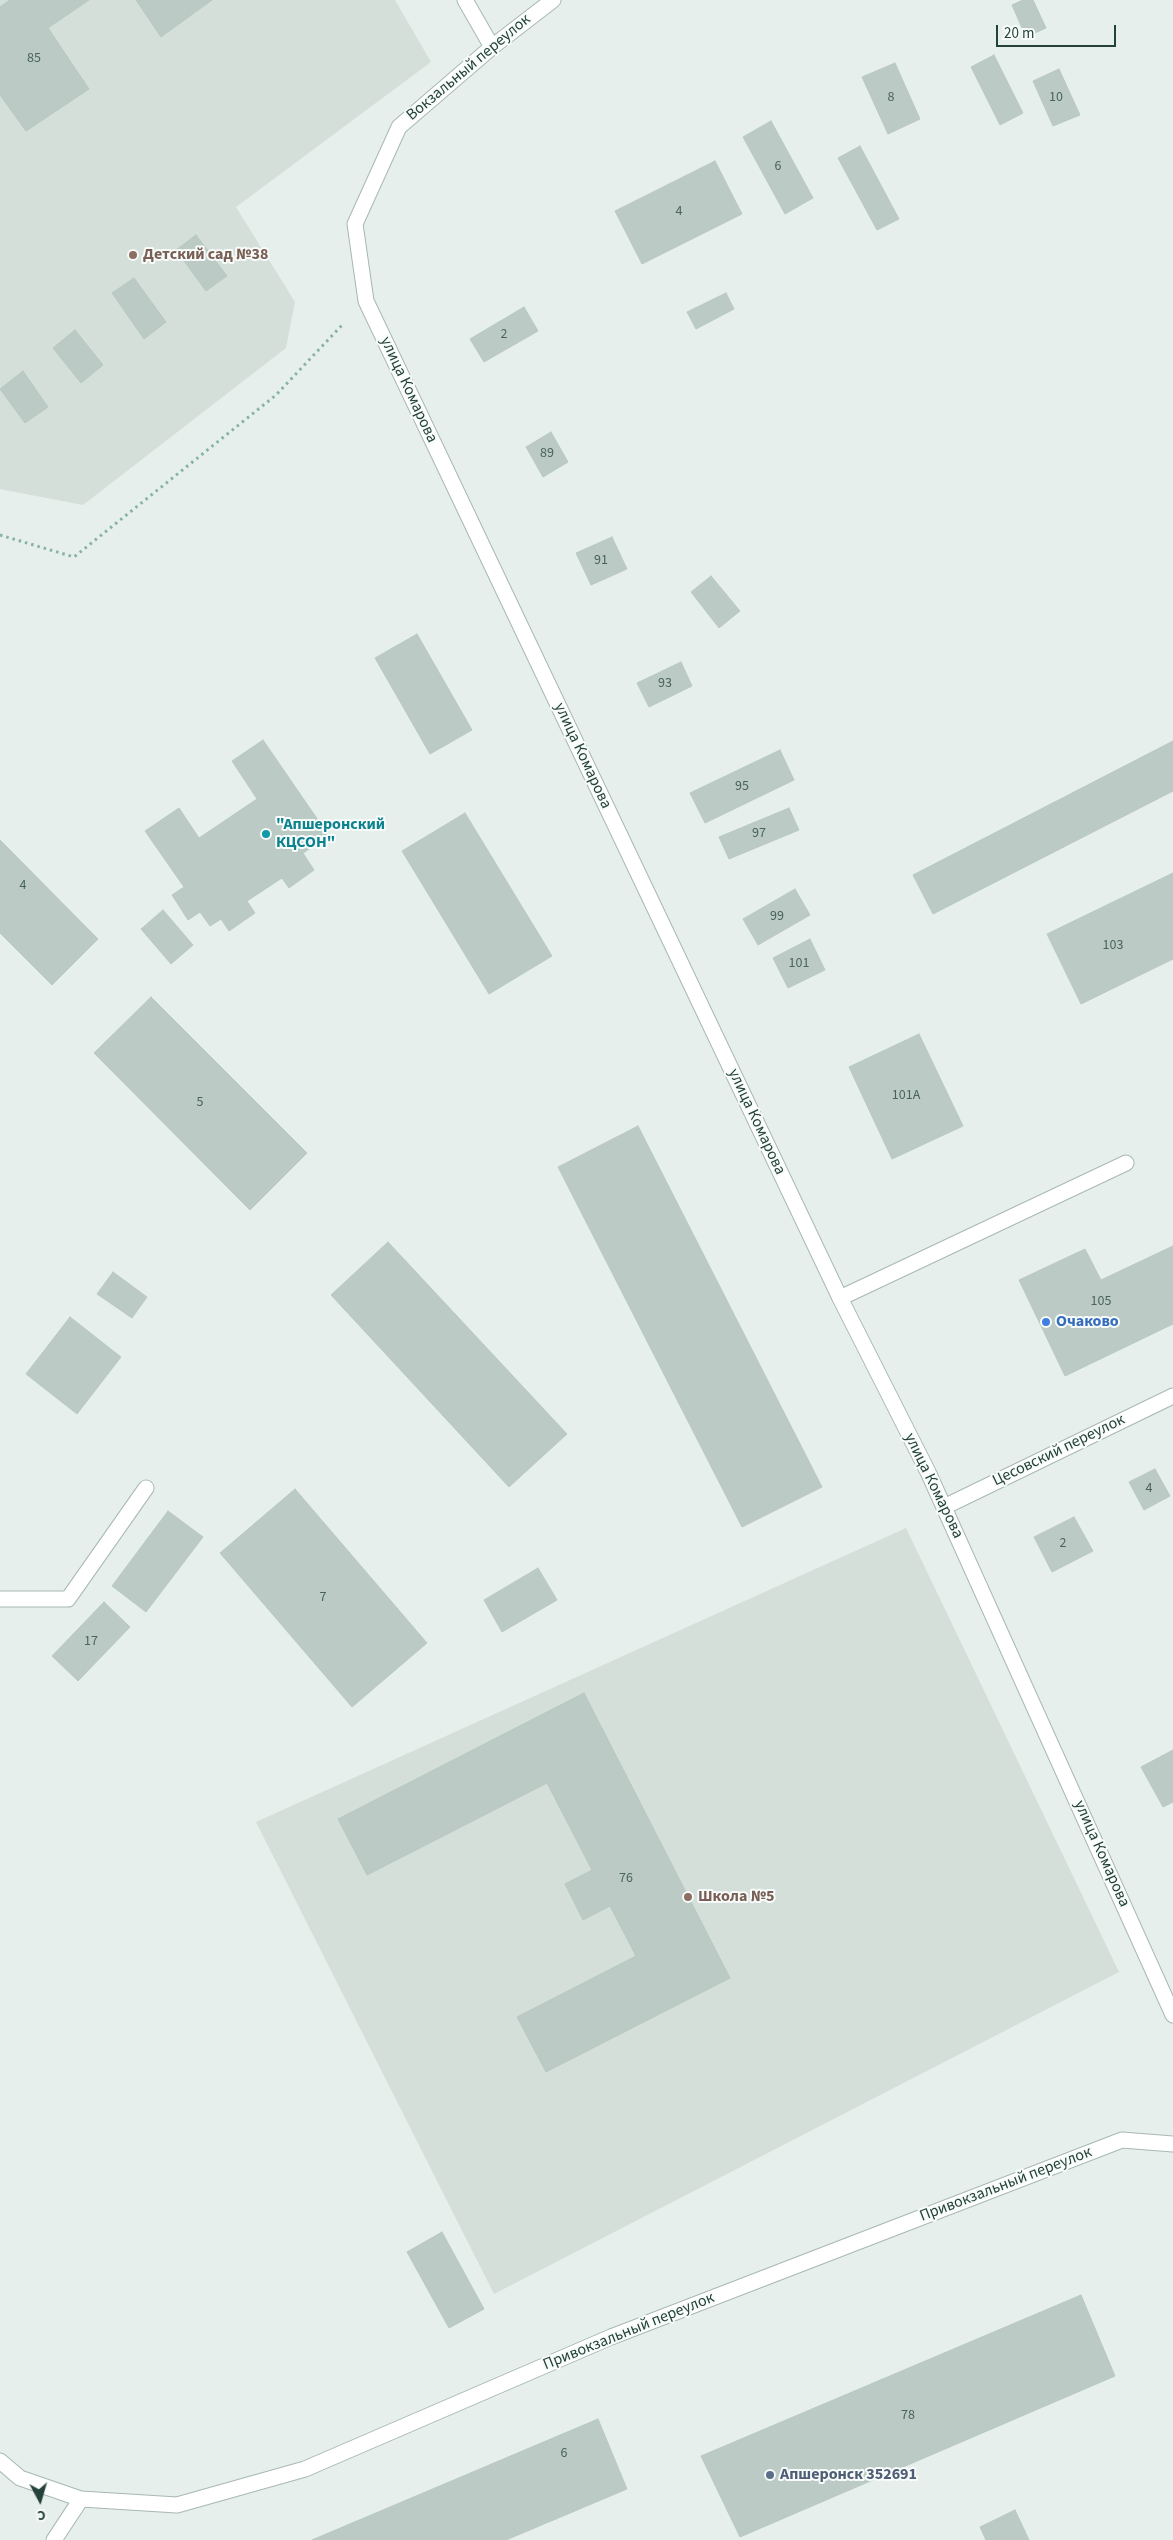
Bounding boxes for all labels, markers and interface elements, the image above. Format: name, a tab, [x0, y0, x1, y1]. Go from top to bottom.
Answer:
street label: Вокзальный переулок	[403, 11, 535, 125]
scale bar	[998, 15, 1118, 47]
text: 20 m	[1004, 23, 1034, 44]
house number: 85	[27, 51, 41, 67]
house number: 8	[888, 90, 894, 106]
house number: 10	[1049, 90, 1063, 106]
house number: 6	[775, 159, 781, 175]
house number: 4	[676, 204, 682, 220]
place label: Детский сад №38	[143, 245, 268, 265]
marker: Детский сад №38	[127, 249, 139, 261]
house number: 2	[501, 327, 507, 343]
street label: улица Комарова	[375, 334, 441, 446]
house number: 89	[540, 446, 554, 462]
house number: 91	[594, 553, 608, 569]
house number: 93	[658, 676, 672, 692]
street label: улица Комарова	[549, 700, 615, 812]
house number: 95	[735, 779, 749, 795]
place label: "Апшеронский КЦСОН"	[276, 815, 385, 853]
house number: 97	[752, 826, 766, 842]
marker: "Апшеронский КЦСОН"	[260, 828, 272, 840]
house number: 4	[20, 878, 26, 894]
house number: 99	[770, 909, 784, 925]
house number: 103	[1103, 938, 1123, 954]
house number: 101	[789, 956, 809, 972]
street label: улица Комарова	[723, 1066, 789, 1178]
house number: 101А	[892, 1088, 920, 1104]
house number: 5	[197, 1095, 203, 1111]
house number: 105	[1091, 1294, 1111, 1310]
place label: Очаково	[1056, 1312, 1119, 1332]
marker: Очаково	[1040, 1316, 1052, 1328]
street label: Цесовский переулок	[990, 1411, 1128, 1491]
street label: улица Комарова	[899, 1430, 967, 1542]
house number: 4	[1146, 1481, 1152, 1497]
house number: 2	[1060, 1536, 1066, 1552]
house number: 7	[320, 1590, 326, 1606]
house number: 17	[84, 1634, 98, 1650]
street label: улица Комарова	[1069, 1798, 1133, 1910]
house number: 76	[619, 1871, 633, 1887]
place label: Школа №5	[698, 1887, 775, 1907]
marker: Школа №5	[682, 1891, 694, 1903]
street label: Привокзальный переулок	[917, 2143, 1095, 2227]
street label: Привокзальный переулок	[541, 2289, 717, 2375]
house number: 78	[901, 2408, 915, 2424]
house number: 6	[561, 2446, 567, 2462]
place label: Апшеронск 352691	[780, 2465, 917, 2485]
marker: Апшеронск 352691	[764, 2469, 776, 2481]
north arrow	[15, 2475, 65, 2525]
text: С	[36, 2505, 47, 2525]

